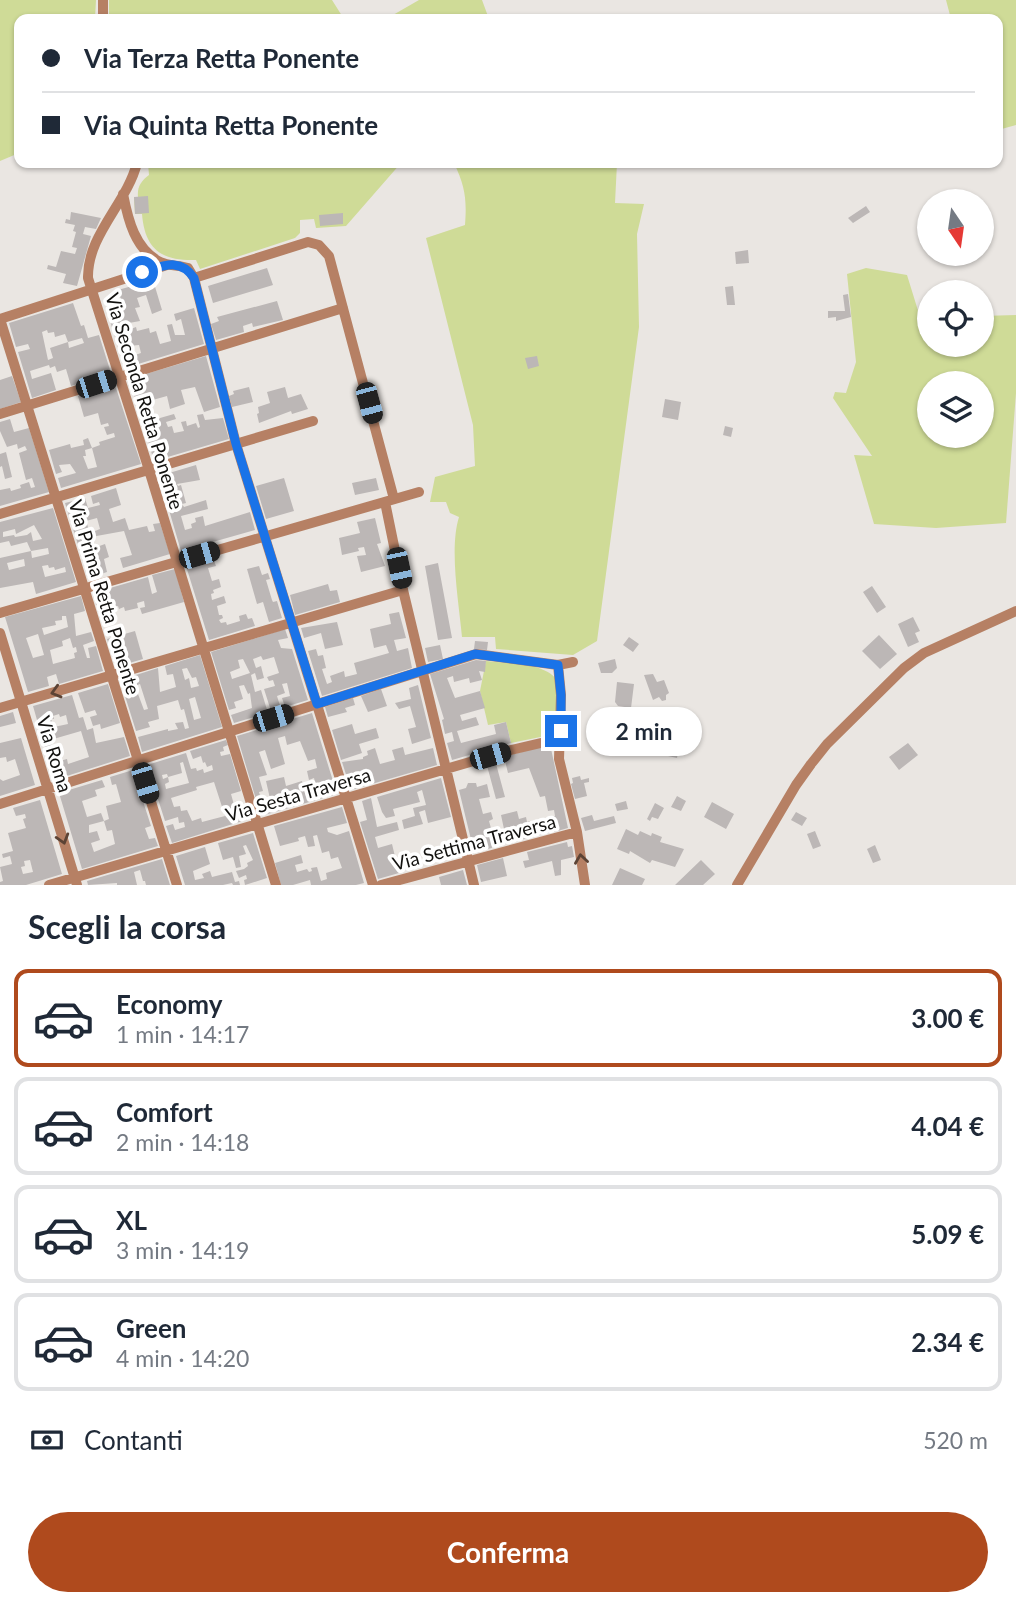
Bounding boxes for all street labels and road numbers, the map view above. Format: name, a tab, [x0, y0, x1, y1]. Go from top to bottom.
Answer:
street label: Via Seconda Retta Ponente	[101, 290, 189, 512]
street label: Via Prima Retta Ponente	[64, 497, 146, 697]
street label: Via Roma	[32, 713, 78, 795]
street label: Via Sesta Traversa	[223, 762, 373, 826]
street label: Via Settima Traversa	[390, 809, 558, 875]

